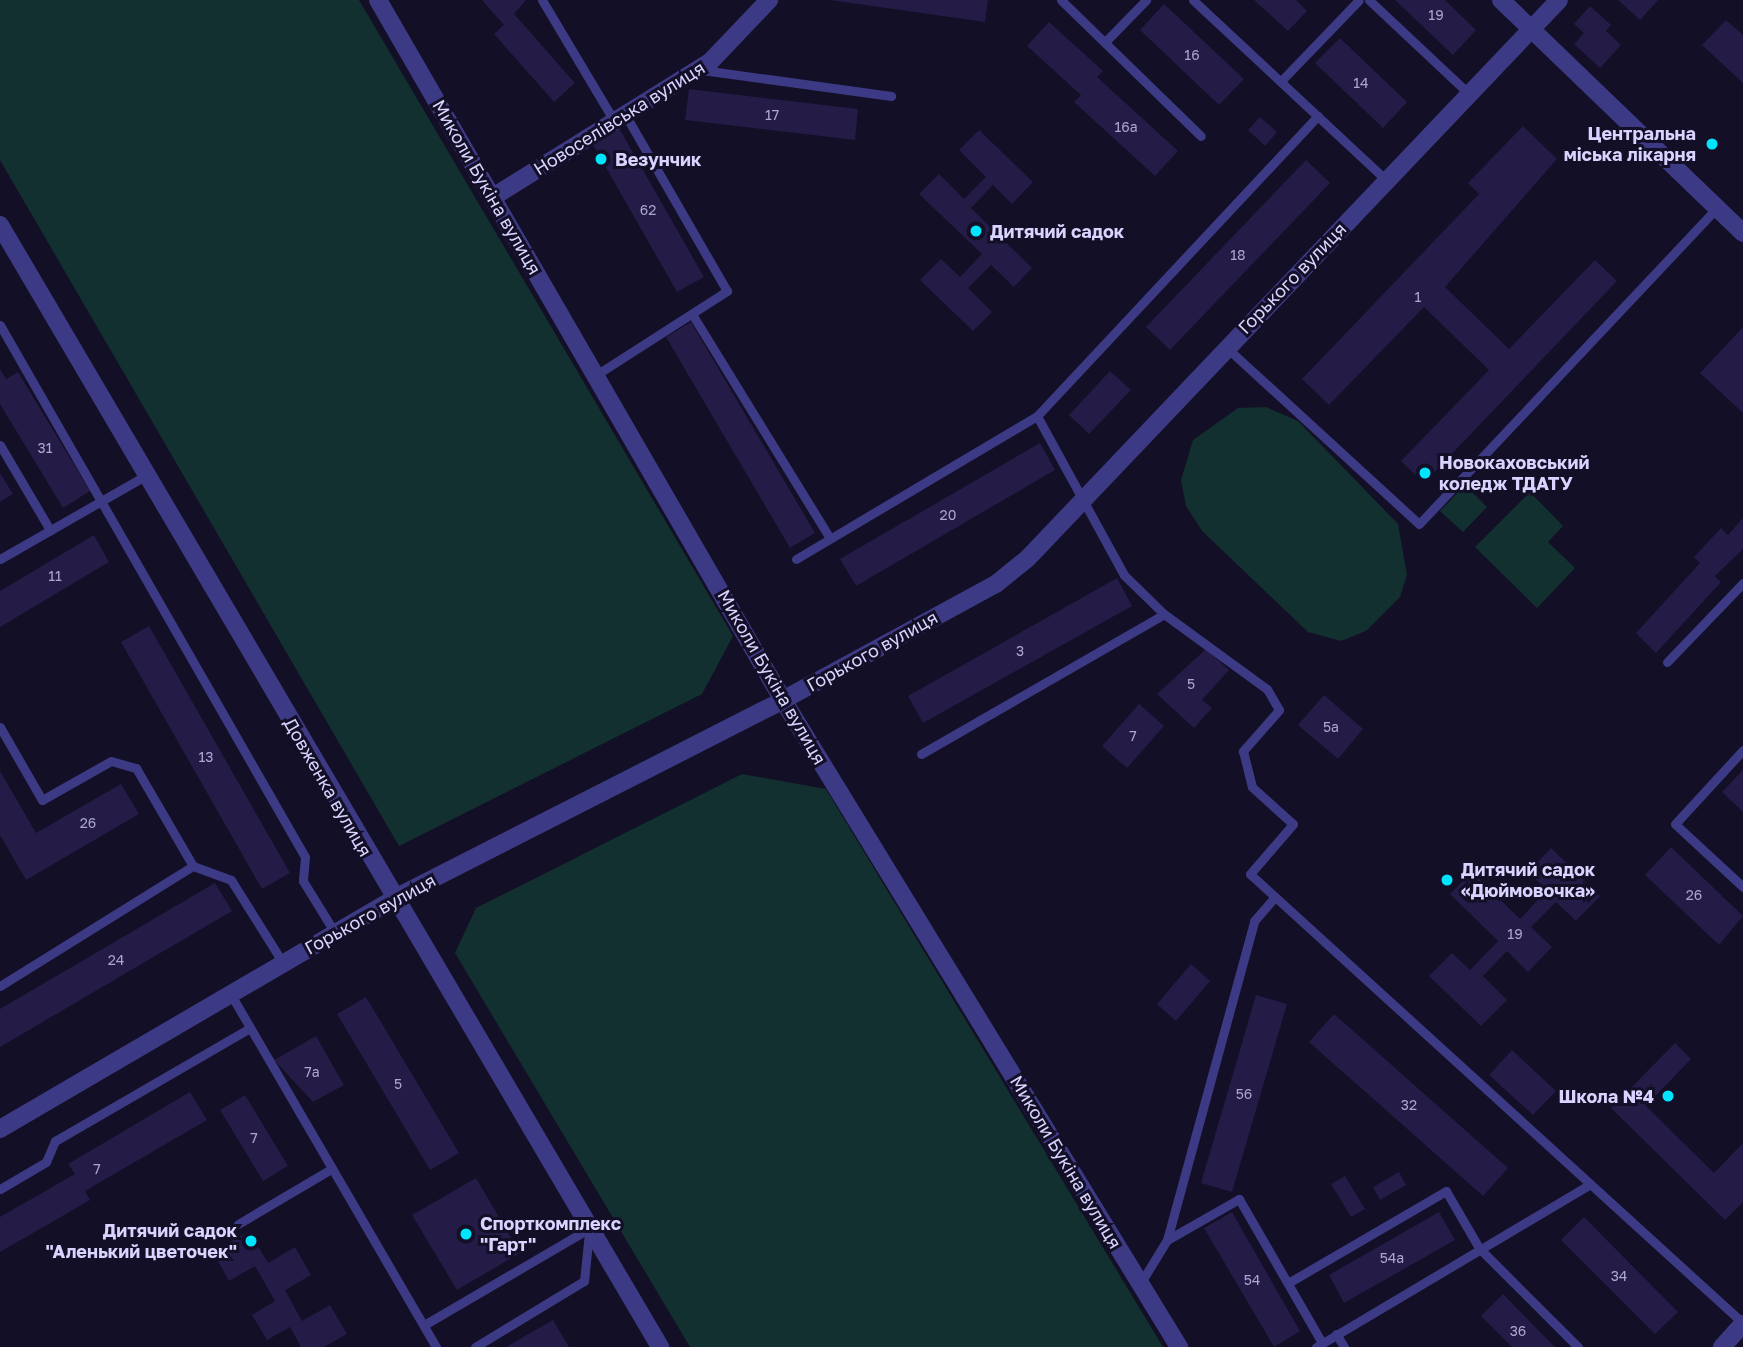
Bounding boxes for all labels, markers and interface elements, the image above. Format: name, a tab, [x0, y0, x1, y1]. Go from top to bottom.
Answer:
house number: 19	[1428, 7, 1444, 23]
house number: 16	[1184, 47, 1200, 63]
street label: Новоселівська вулиця	[529, 56, 709, 180]
house number: 14	[1353, 75, 1369, 91]
street label: Миколи Букіна вулиця	[428, 96, 546, 278]
house number: 17	[765, 107, 779, 123]
house number: 16а	[1114, 119, 1138, 135]
place label: Центральна міська лікарня	[1564, 123, 1696, 166]
marker: Центральна міська лікарня	[1702, 134, 1722, 154]
place label: Везунчик	[615, 148, 702, 170]
marker: Везунчик	[593, 151, 609, 167]
house number: 62	[640, 202, 656, 218]
street label: Горького вулиця	[1233, 218, 1351, 338]
place label: Дитячий садок	[990, 220, 1124, 242]
marker: Дитячий садок	[968, 223, 984, 239]
house number: 18	[1230, 247, 1246, 263]
house number: 1	[1415, 289, 1421, 305]
house number: 31	[38, 440, 52, 456]
place label: Новокаховський коледж ТДАТУ	[1439, 452, 1589, 494]
marker: Новокаховський коледж ТДАТУ	[1417, 465, 1433, 481]
house number: 20	[940, 507, 956, 523]
house number: 11	[48, 568, 62, 584]
street label: Миколи Букіна вулиця	[713, 586, 831, 768]
street label: Горького вулиця	[803, 606, 941, 696]
house number: 3	[1016, 643, 1024, 659]
house number: 5	[1187, 676, 1195, 692]
street label: Довженка вулиця	[279, 714, 377, 860]
house number: 5а	[1323, 719, 1339, 735]
house number: 7	[1129, 728, 1137, 744]
house number: 13	[199, 749, 213, 765]
house number: 26	[80, 815, 96, 831]
place label: Дитячий садок «Дюймовочка»	[1461, 859, 1595, 902]
street label: Горького вулиця	[301, 869, 439, 959]
marker: Дитячий садок «Дюймовочка»	[1439, 872, 1455, 888]
house number: 26	[1686, 887, 1702, 903]
house number: 19	[1507, 926, 1523, 942]
house number: 24	[108, 952, 124, 968]
house number: 7а	[304, 1064, 320, 1080]
street label: Миколи Букіна вулиця	[1006, 1072, 1126, 1252]
house number: 5	[394, 1076, 402, 1092]
place label: Школа №4	[1558, 1085, 1654, 1107]
house number: 56	[1236, 1086, 1252, 1102]
marker: Школа №4	[1660, 1088, 1676, 1104]
house number: 32	[1401, 1097, 1417, 1113]
house number: 7	[250, 1130, 258, 1146]
house number: 7	[93, 1161, 101, 1177]
place label: Спорткомплекс "Гарт"	[480, 1213, 621, 1256]
place label: Дитячий садок "Аленький цветочек"	[45, 1220, 237, 1262]
marker: Спорткомплекс "Гарт"	[458, 1226, 474, 1242]
marker: Дитячий садок "Аленький цветочек"	[243, 1233, 259, 1249]
house number: 54а	[1380, 1250, 1404, 1266]
house number: 34	[1611, 1268, 1627, 1284]
house number: 54	[1244, 1272, 1260, 1288]
house number: 36	[1510, 1323, 1526, 1339]

